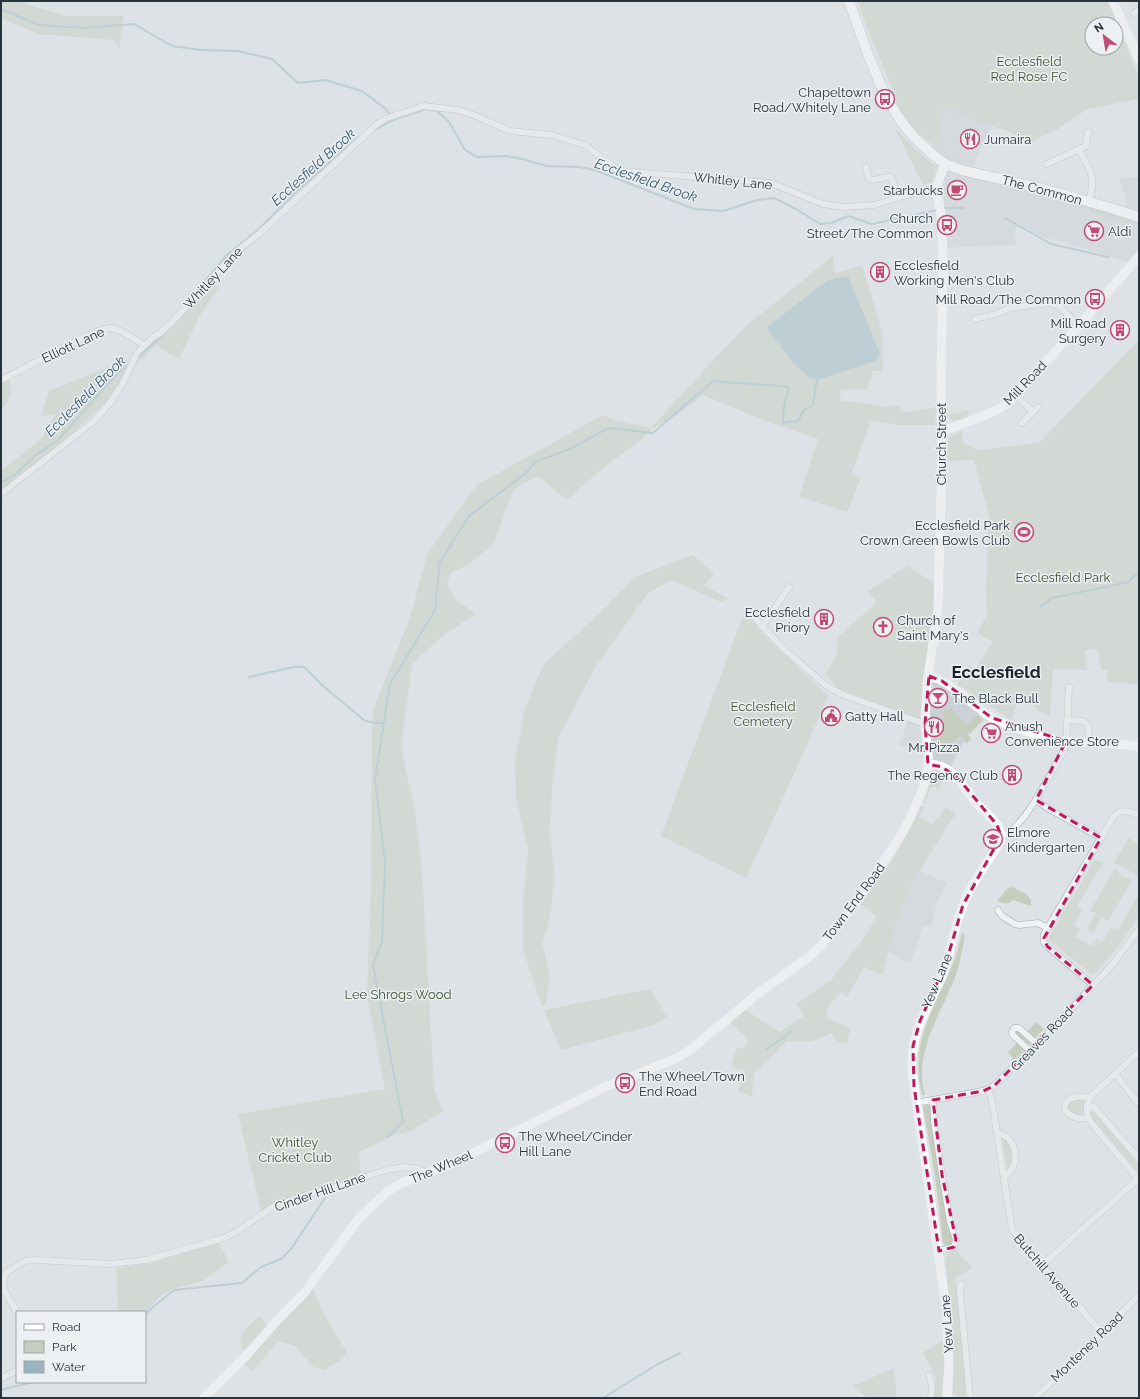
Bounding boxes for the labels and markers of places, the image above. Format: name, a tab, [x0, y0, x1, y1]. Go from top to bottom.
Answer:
place label: Chapeltown Road/Whitely Lane	[753, 85, 871, 115]
bus stop icon: Chapeltown Road/Whitely Lane	[874, 88, 896, 110]
restaurant icon: Jumaira	[959, 128, 981, 150]
place label: Jumaira	[984, 132, 1031, 147]
cafe icon: Starbucks	[946, 179, 968, 201]
place label: Starbucks	[883, 183, 943, 198]
place label: Church Street/The Common	[807, 211, 933, 241]
bus stop icon: Church Street/The Common	[936, 214, 958, 236]
supermarket icon: Aldi	[1083, 220, 1105, 242]
place label: Aldi	[1108, 224, 1131, 239]
place label: Ecclesfield Working Men's Club	[894, 258, 1014, 288]
building icon: Ecclesfield Working Men's Club	[869, 261, 891, 283]
bus stop icon: Mill Road/The Common	[1084, 288, 1106, 310]
place label: Mill Road/The Common	[935, 292, 1081, 307]
place label: Mill Road Surgery	[1051, 316, 1106, 346]
building icon: Mill Road Surgery	[1109, 319, 1131, 341]
place label: Ecclesfield Park Crown Green Bowls Club	[860, 518, 1010, 548]
sports icon: Ecclesfield Park Crown Green Bowls Club	[1013, 521, 1035, 543]
place label: Ecclesfield Priory	[745, 605, 810, 635]
building icon: Ecclesfield Priory	[813, 608, 835, 630]
place label: Church of Saint Mary's	[897, 613, 969, 643]
church icon: Church of Saint Mary's	[872, 616, 894, 638]
bar icon: The Black Bull	[927, 687, 949, 709]
place label: The Black Bull	[952, 691, 1039, 706]
public building icon: Gatty Hall	[820, 705, 842, 727]
place label: Gatty Hall	[845, 709, 904, 724]
restaurant icon: Mr. Pizza	[923, 716, 945, 738]
place label: Anush Convenience Store	[1005, 719, 1119, 749]
supermarket icon: Anush Convenience Store	[980, 722, 1002, 744]
place label: Mr. Pizza	[908, 740, 960, 755]
building icon: The Regency Club	[1001, 764, 1023, 786]
place label: The Regency Club	[887, 768, 998, 783]
place label: Elmore Kindergarten	[1007, 825, 1085, 855]
school or university icon: Elmore Kindergarten	[982, 828, 1004, 850]
place label: The Wheel/Town End Road	[639, 1069, 745, 1099]
bus stop icon: The Wheel/Town End Road	[614, 1072, 636, 1094]
place label: The Wheel/Cinder Hill Lane	[519, 1129, 633, 1159]
bus stop icon: The Wheel/Cinder Hill Lane	[494, 1132, 516, 1154]

